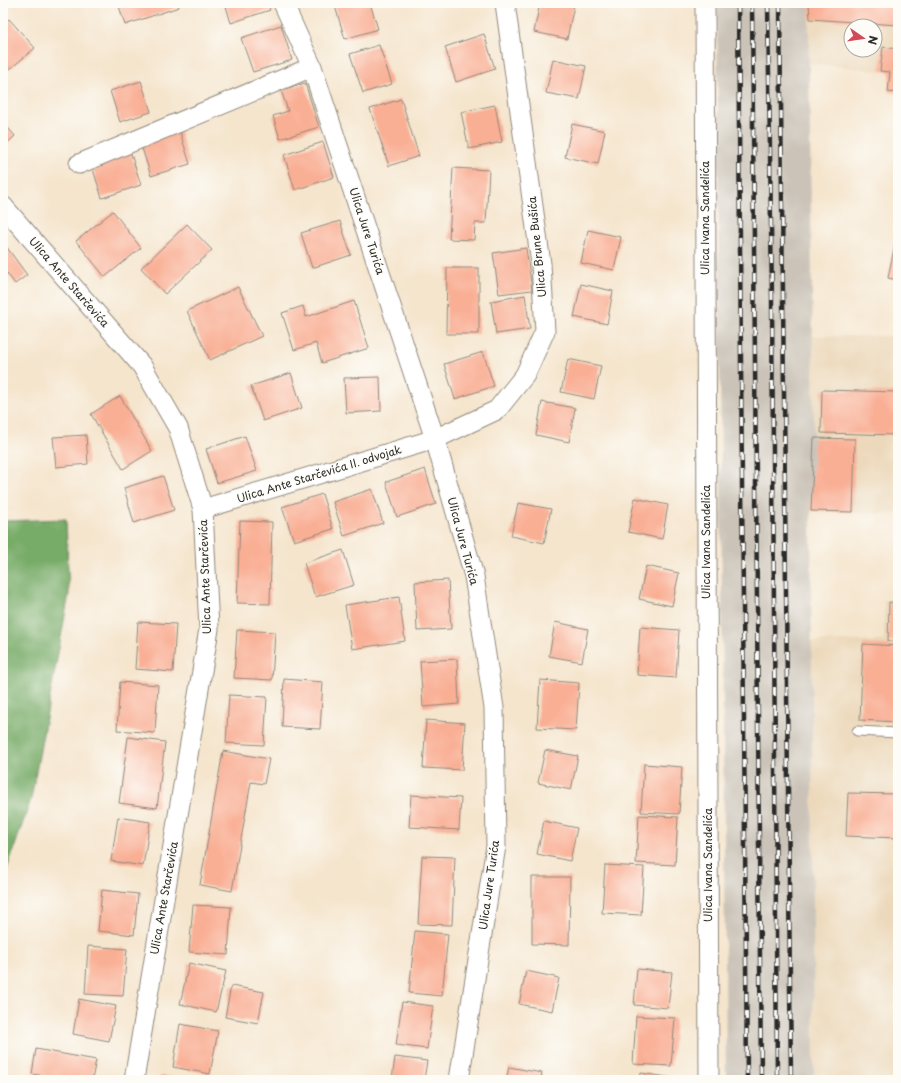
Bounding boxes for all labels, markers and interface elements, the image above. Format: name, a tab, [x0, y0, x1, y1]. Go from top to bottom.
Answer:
north arrow	[843, 18, 883, 58]
text: N	[864, 34, 882, 47]
street label: Ulica Ivana Sandelića	[696, 161, 713, 275]
street label: Ulica Jure Turića	[345, 185, 390, 277]
street label: Ulica Brune Bušića	[523, 196, 550, 298]
street label: Ulica Ante Starčevića	[25, 233, 114, 331]
street label: Ulica Ante Starčevića II. odvojak	[234, 440, 404, 507]
street label: Ulica Ivana Sandelića	[697, 485, 714, 599]
street label: Ulica Jure Turića	[444, 495, 484, 588]
street label: Ulica Ante Starčevića	[194, 519, 215, 635]
street label: Ulica Ivana Sandelića	[699, 808, 716, 922]
street label: Ulica Jure Turića	[474, 838, 503, 931]
street label: Ulica Ante Starčevića	[145, 840, 182, 956]

